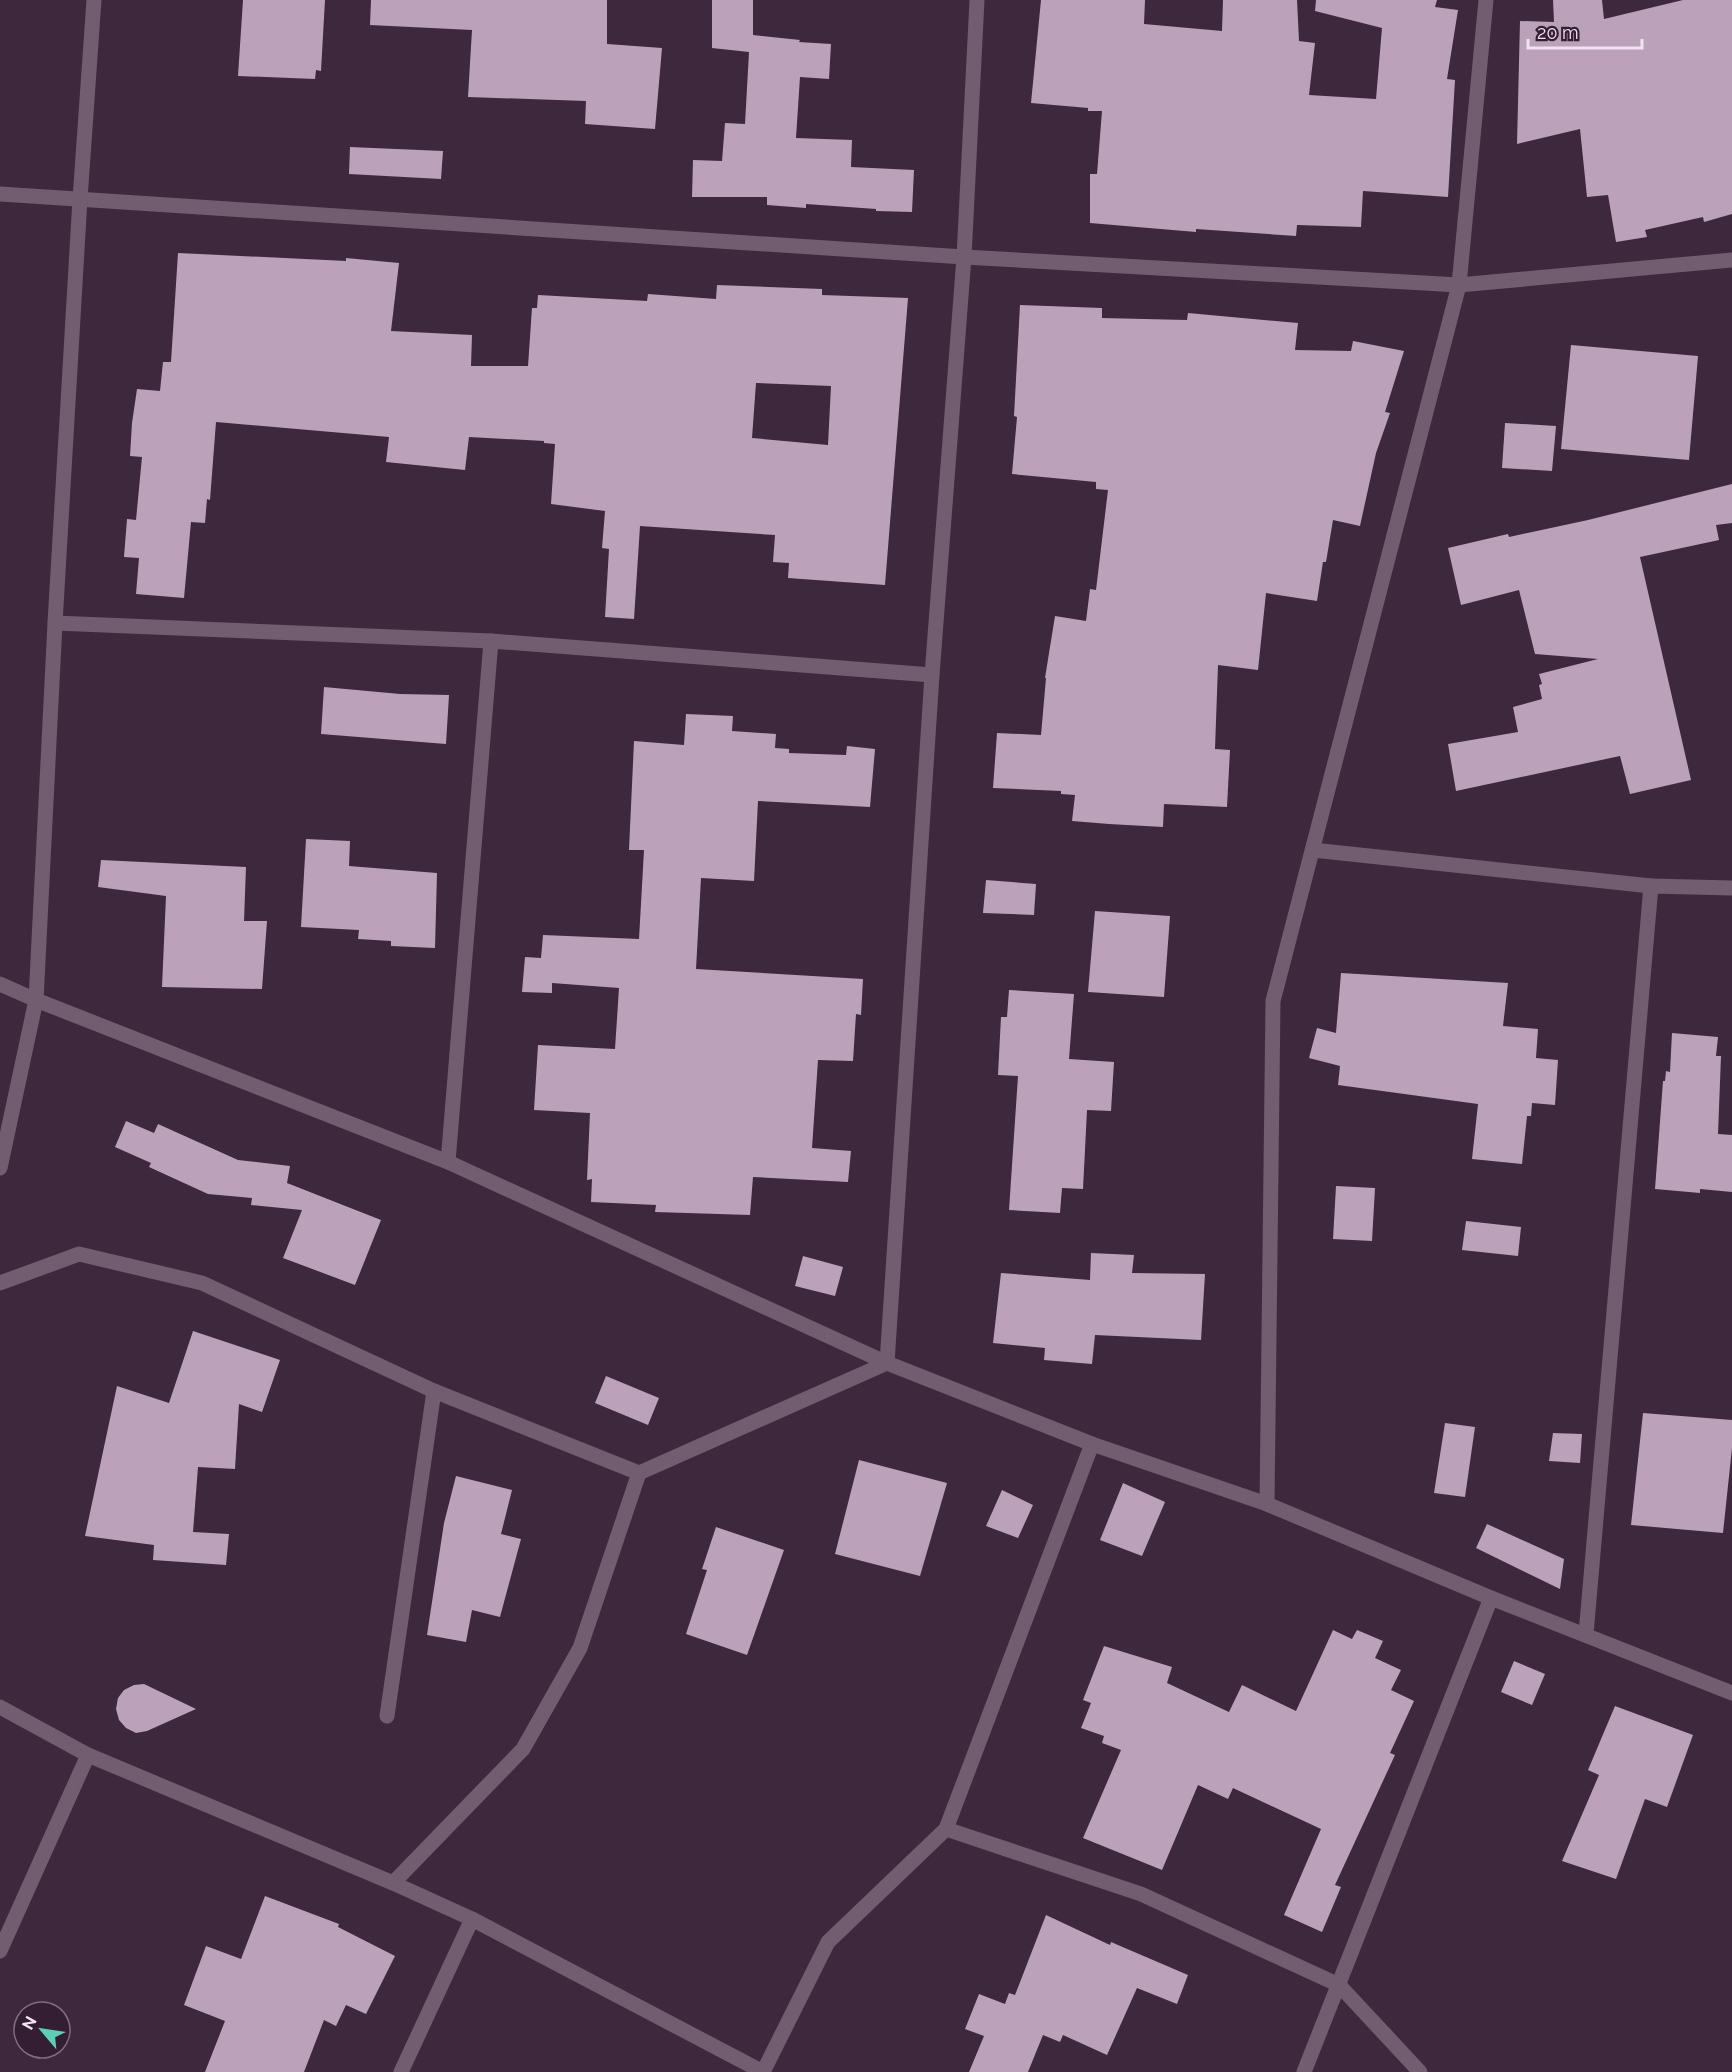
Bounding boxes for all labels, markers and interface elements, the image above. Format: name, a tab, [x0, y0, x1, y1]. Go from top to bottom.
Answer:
scale bar	[1528, 12, 1642, 50]
text: 20 m	[1537, 22, 1579, 43]
north arrow	[12, 2000, 72, 2060]
text: N	[18, 2013, 41, 2033]

